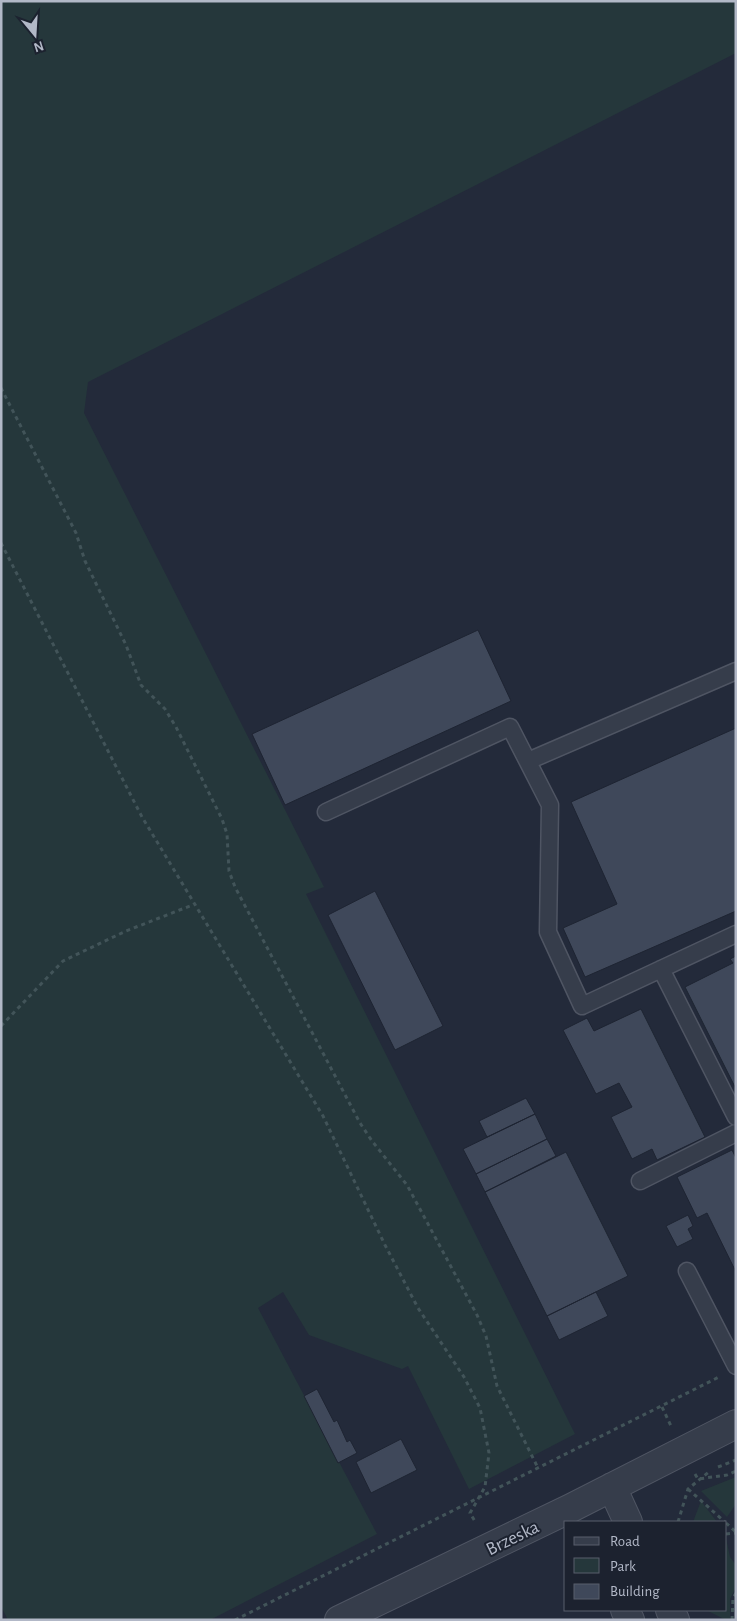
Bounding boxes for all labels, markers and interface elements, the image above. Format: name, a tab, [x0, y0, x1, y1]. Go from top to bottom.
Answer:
north arrow	[10, 10, 60, 60]
text: N	[32, 38, 46, 55]
street label: Brzeska	[483, 1517, 542, 1559]
legend	[564, 1521, 727, 1611]
text: Road	[610, 1534, 640, 1549]
text: Park	[610, 1559, 636, 1574]
text: Building	[610, 1584, 660, 1599]

